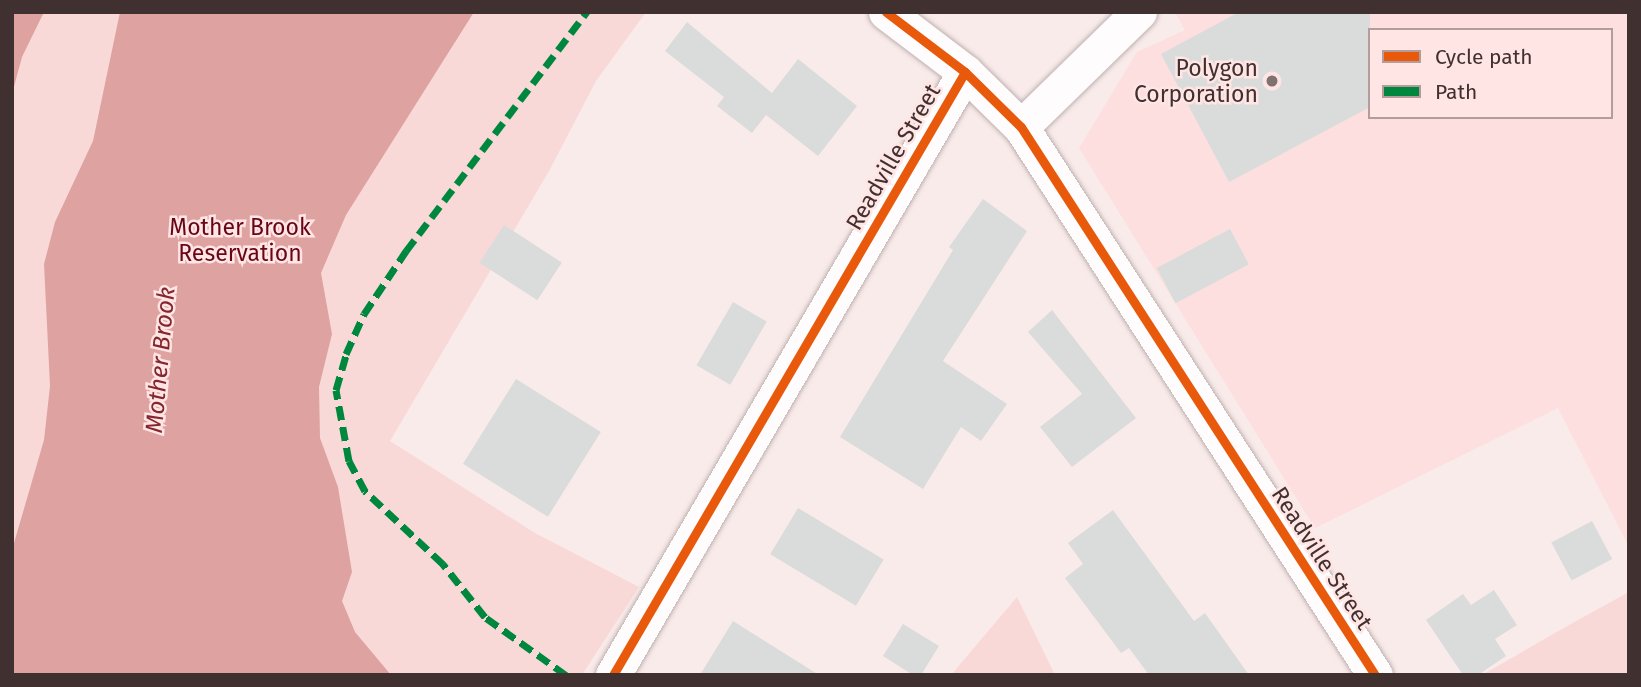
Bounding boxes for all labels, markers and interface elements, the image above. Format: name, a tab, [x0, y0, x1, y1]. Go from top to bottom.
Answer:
legend	[1368, 28, 1613, 119]
text: Cycle path	[1435, 44, 1533, 70]
place label: Polygon Corporation	[1134, 54, 1258, 108]
marker: Polygon Corporation	[1264, 73, 1280, 89]
street label: Readville Street	[840, 79, 946, 235]
text: Path	[1435, 79, 1477, 105]
park label: Mother Brook Reservation	[169, 213, 311, 267]
water label: Mother Brook	[140, 286, 182, 434]
street label: Readville Street	[1266, 482, 1378, 634]

